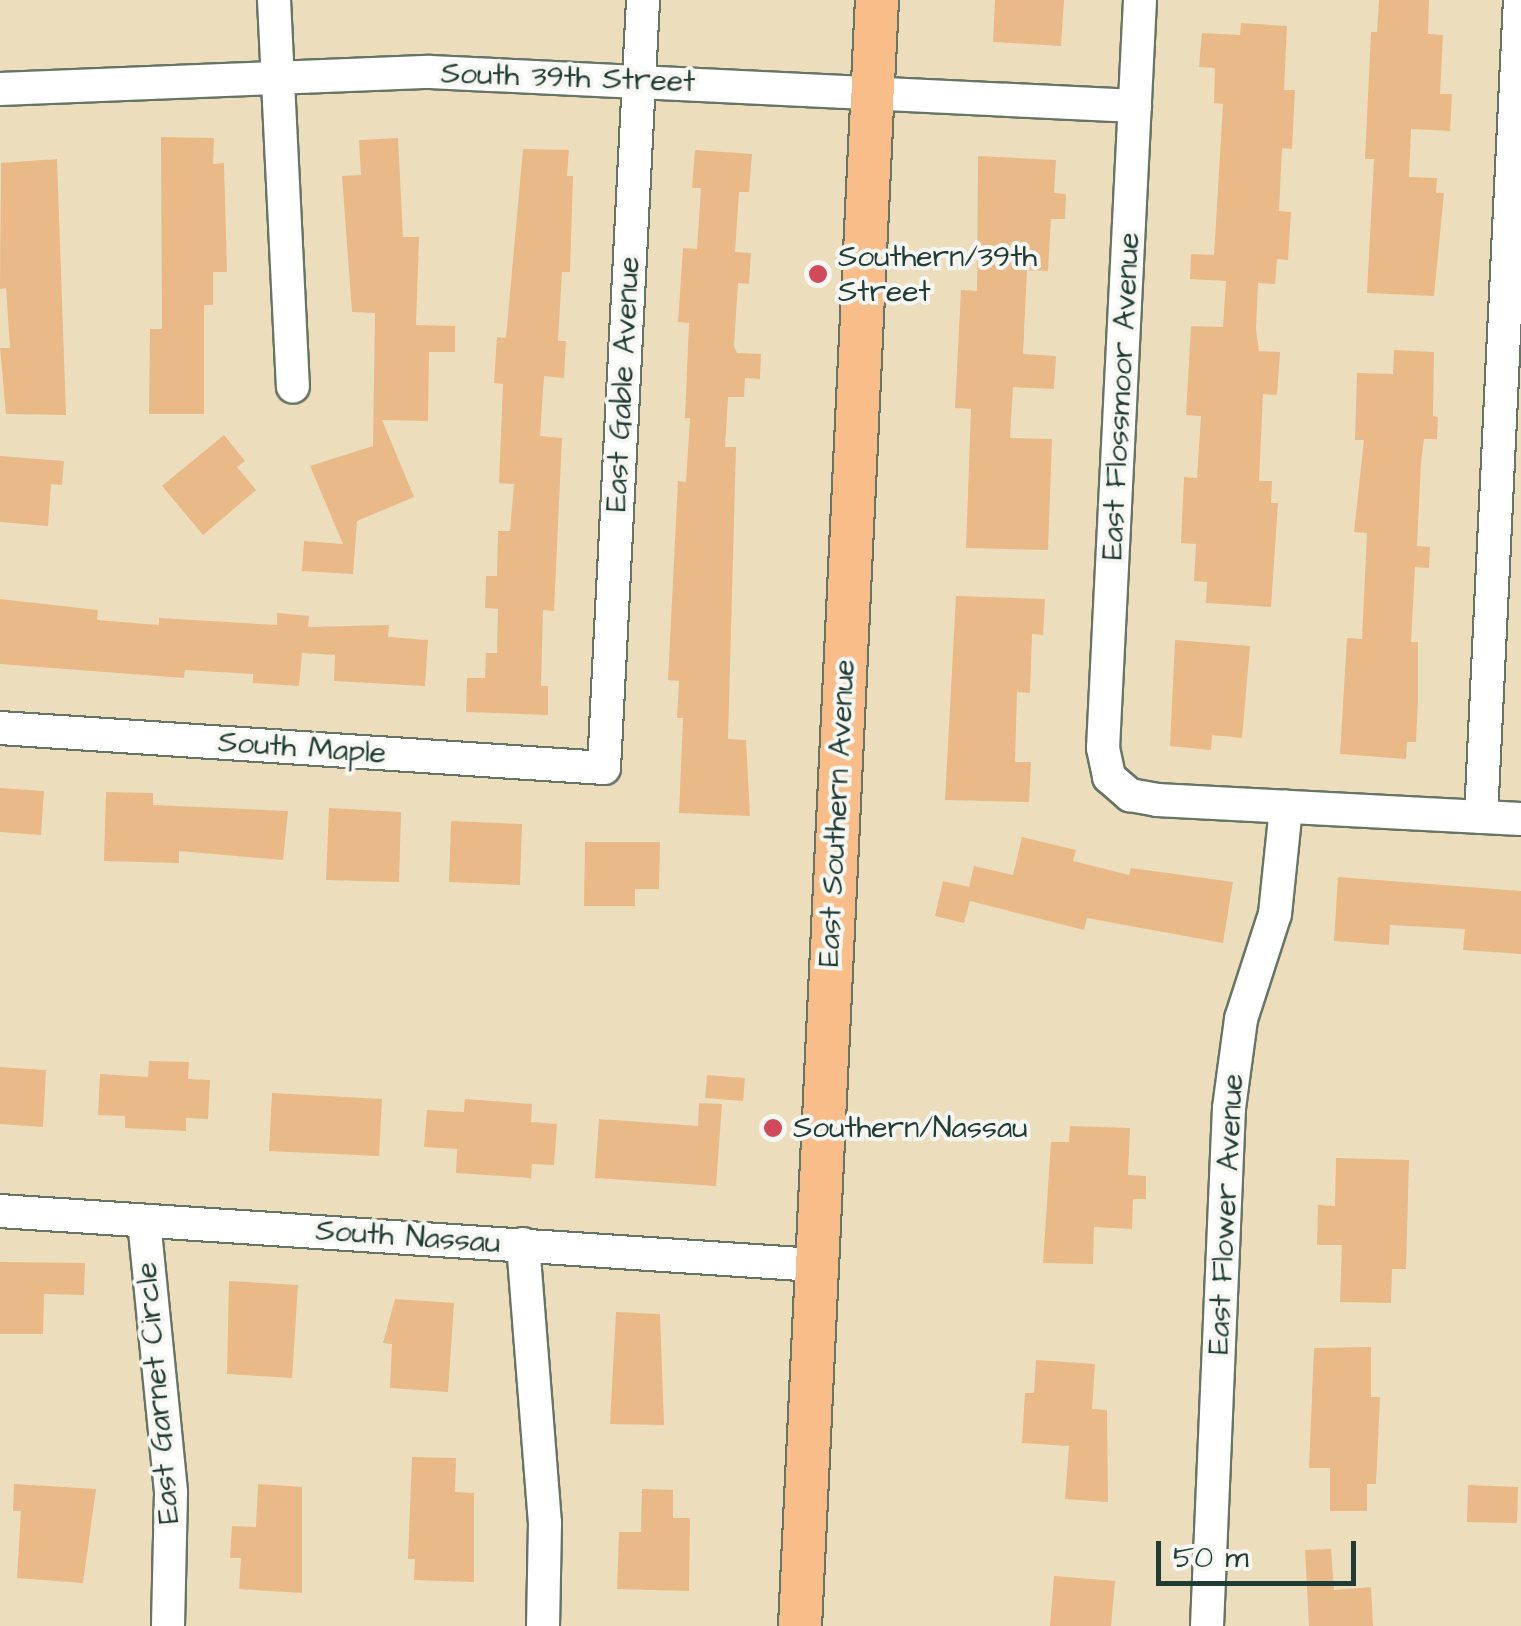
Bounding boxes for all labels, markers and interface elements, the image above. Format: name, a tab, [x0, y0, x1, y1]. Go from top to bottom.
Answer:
street label: South 39th Street	[440, 56, 696, 100]
street label: East Flossmoor Avenue	[1094, 231, 1148, 561]
place label: Southern/39th Street	[838, 239, 1037, 310]
street label: East Gable Avenue	[598, 255, 648, 513]
marker: Southern/39th Street	[807, 263, 829, 285]
street label: East Southern Avenue	[811, 658, 863, 968]
street label: South Maple	[217, 724, 387, 772]
street label: East Flower Avenue	[1201, 1073, 1251, 1355]
place label: Southern/Nassau	[793, 1110, 1027, 1146]
marker: Southern/Nassau	[762, 1117, 784, 1139]
street label: South Nassau	[314, 1213, 502, 1261]
street label: East Garnet Circle	[129, 1261, 187, 1525]
scale bar	[1161, 1521, 1361, 1583]
text: 50 m	[1173, 1537, 1249, 1579]

